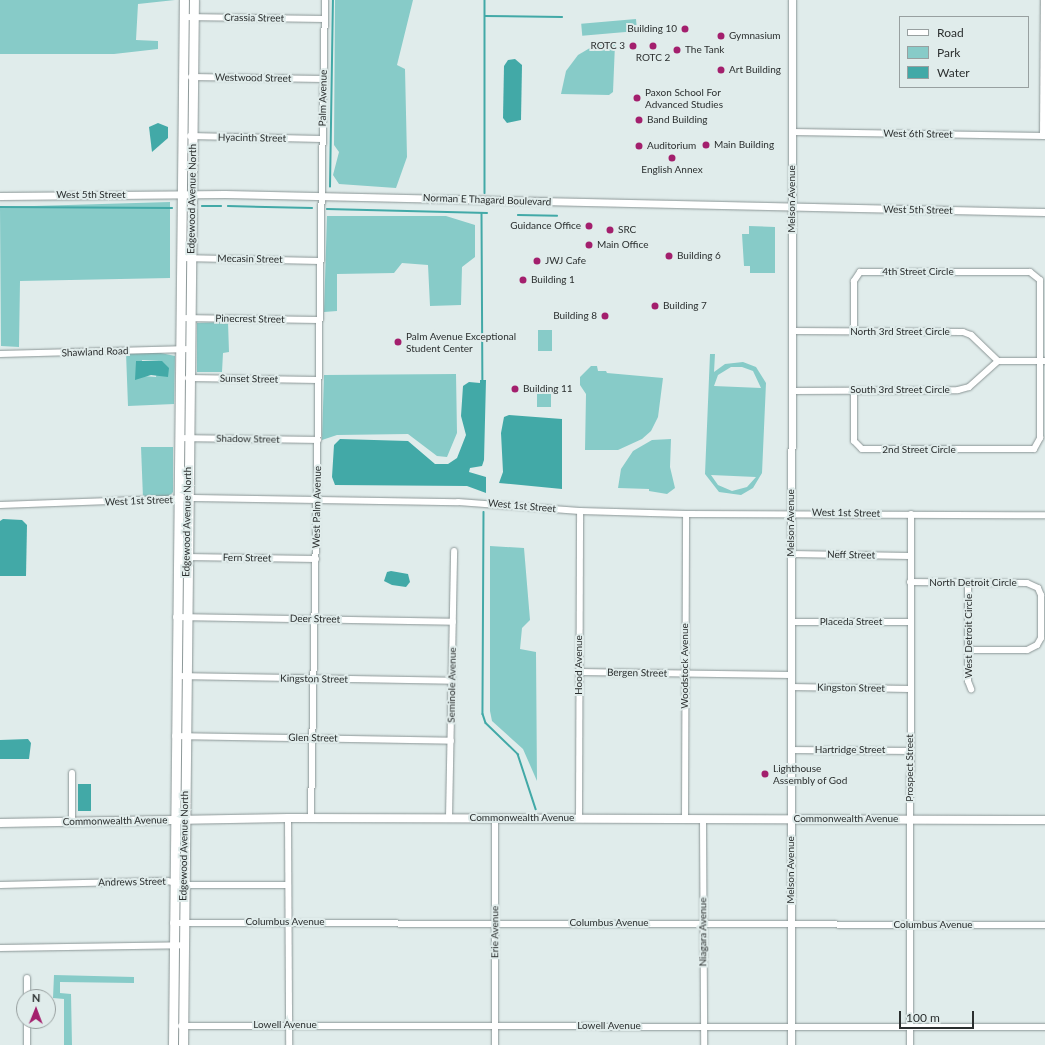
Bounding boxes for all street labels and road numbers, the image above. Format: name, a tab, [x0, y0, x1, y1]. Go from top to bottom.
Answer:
street label: Crassia Street	[224, 11, 284, 25]
street label: Palm Avenue	[317, 69, 329, 127]
street label: Westwood Street	[215, 71, 291, 85]
street label: West 6th Street	[883, 127, 953, 141]
street label: Hyacinth Street	[218, 131, 286, 145]
street label: Edgewood Avenue North	[185, 144, 199, 254]
street label: Melson Avenue	[786, 165, 798, 233]
street label: West 5th Street	[56, 189, 126, 201]
street label: Norman E Thagard Boulevard	[422, 192, 552, 208]
street label: West 5th Street	[883, 203, 953, 217]
street label: Mecasin Street	[217, 252, 283, 266]
street label: 4th Street Circle	[882, 266, 954, 278]
street label: Pinecrest Street	[215, 312, 285, 326]
street label: North 3rd Street Circle	[850, 326, 950, 338]
street label: Shawland Road	[61, 345, 129, 359]
street label: Sunset Street	[220, 372, 278, 386]
street label: South 3rd Street Circle	[850, 384, 950, 396]
street label: Shadow Street	[216, 432, 280, 446]
street label: 2nd Street Circle	[882, 444, 956, 456]
street label: West Palm Avenue	[310, 466, 324, 548]
street label: Edgewood Avenue North	[180, 467, 194, 577]
street label: Melson Avenue	[785, 489, 797, 557]
street label: West 1st Street	[105, 494, 173, 508]
street label: West 1st Street	[488, 497, 556, 515]
street label: West 1st Street	[812, 506, 880, 520]
street label: Neff Street	[827, 549, 875, 561]
street label: Fern Street	[223, 552, 271, 564]
street label: North Detroit Circle	[929, 577, 1017, 589]
street label: West Detroit Circle	[963, 594, 975, 678]
street label: Deer Street	[290, 613, 340, 625]
street label: Placeda Street	[820, 616, 882, 628]
street label: Woodstock Avenue	[679, 623, 691, 709]
street label: Hood Avenue	[573, 635, 585, 695]
street label: Seminole Avenue	[445, 647, 459, 723]
street label: Bergen Street	[607, 666, 667, 680]
street label: Kingston Street	[280, 672, 348, 686]
street label: Kingston Street	[817, 681, 885, 695]
street label: Glen Street	[288, 732, 338, 744]
street label: Prospect Street	[904, 734, 916, 802]
street label: Hartridge Street	[815, 744, 885, 756]
street label: Edgewood Avenue North	[177, 791, 191, 901]
street label: Commonwealth Avenue	[469, 812, 575, 824]
street label: Commonwealth Avenue	[793, 813, 899, 825]
street label: Commonwealth Avenue	[62, 814, 168, 828]
street label: Melson Avenue	[785, 836, 797, 904]
street label: Andrews Street	[98, 875, 166, 889]
street label: Niagara Avenue	[697, 897, 709, 967]
street label: Erie Avenue	[489, 906, 501, 958]
street label: Columbus Avenue	[245, 916, 325, 928]
street label: Columbus Avenue	[569, 917, 649, 929]
street label: Columbus Avenue	[893, 919, 973, 931]
street label: Lowell Avenue	[253, 1019, 317, 1031]
street label: Lowell Avenue	[577, 1020, 641, 1032]

